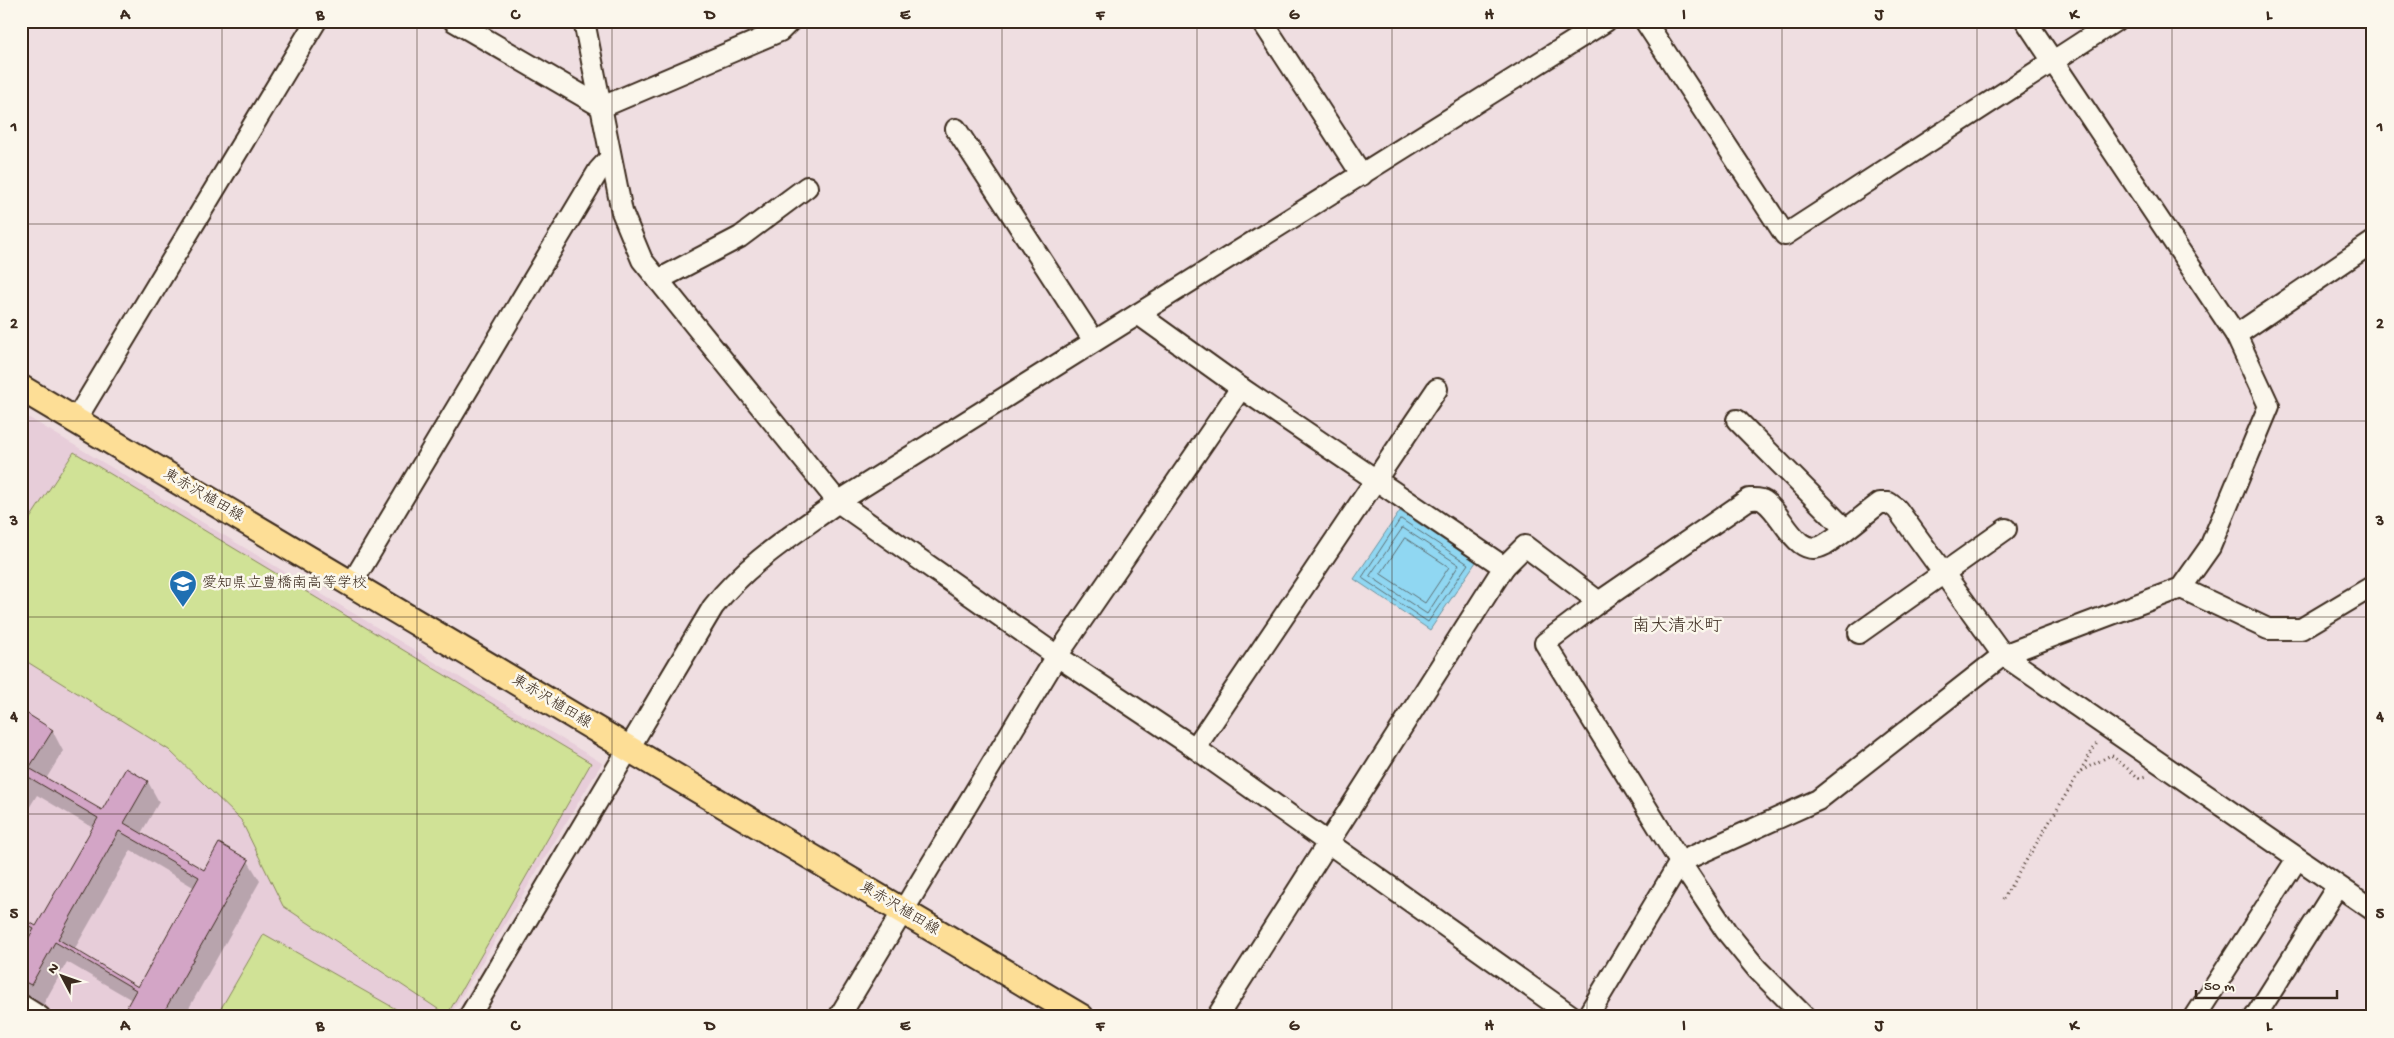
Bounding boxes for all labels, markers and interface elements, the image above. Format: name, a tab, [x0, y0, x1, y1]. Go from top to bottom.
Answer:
text: A	[119, 7, 131, 26]
text: B	[315, 7, 325, 26]
text: C	[510, 7, 521, 26]
text: D	[703, 7, 716, 26]
text: E	[900, 7, 911, 26]
text: F	[1095, 7, 1106, 26]
text: G	[1289, 7, 1300, 26]
text: H	[1484, 7, 1494, 26]
text: I	[1682, 7, 1686, 26]
text: J	[1874, 7, 1885, 26]
text: K	[2069, 7, 2081, 26]
text: L	[2266, 7, 2273, 26]
text: 1	[10, 119, 17, 138]
text: 1	[2376, 119, 2383, 138]
text: 2	[10, 316, 18, 335]
text: 2	[2376, 316, 2384, 335]
street label: 東赤沢植田線	[160, 465, 247, 526]
text: 3	[9, 513, 18, 532]
text: 3	[2375, 513, 2384, 532]
school or university icon: 愛知県立豊橋南高等学校	[168, 569, 198, 608]
place label: 愛知県立豊橋南高等学校	[202, 574, 367, 593]
district label: 南大清水町	[1632, 616, 1722, 638]
street label: 東赤沢植田線	[508, 670, 595, 733]
text: 4	[9, 709, 18, 728]
text: 4	[2375, 709, 2384, 728]
street label: 東赤沢植田線	[856, 877, 943, 940]
text: 5	[10, 906, 19, 925]
text: 5	[2376, 906, 2385, 925]
north arrow	[38, 950, 88, 1000]
text: N	[45, 960, 63, 978]
scale bar	[2196, 968, 2338, 1000]
text: 50 m	[2204, 978, 2235, 996]
text: A	[119, 1018, 131, 1037]
text: B	[315, 1018, 325, 1037]
text: C	[510, 1018, 521, 1037]
text: D	[703, 1018, 716, 1037]
text: E	[900, 1018, 911, 1037]
text: F	[1095, 1018, 1106, 1037]
text: G	[1289, 1018, 1300, 1037]
text: H	[1484, 1018, 1494, 1037]
text: I	[1682, 1018, 1686, 1037]
text: J	[1874, 1018, 1885, 1037]
text: K	[2069, 1018, 2081, 1037]
text: L	[2266, 1018, 2273, 1037]

